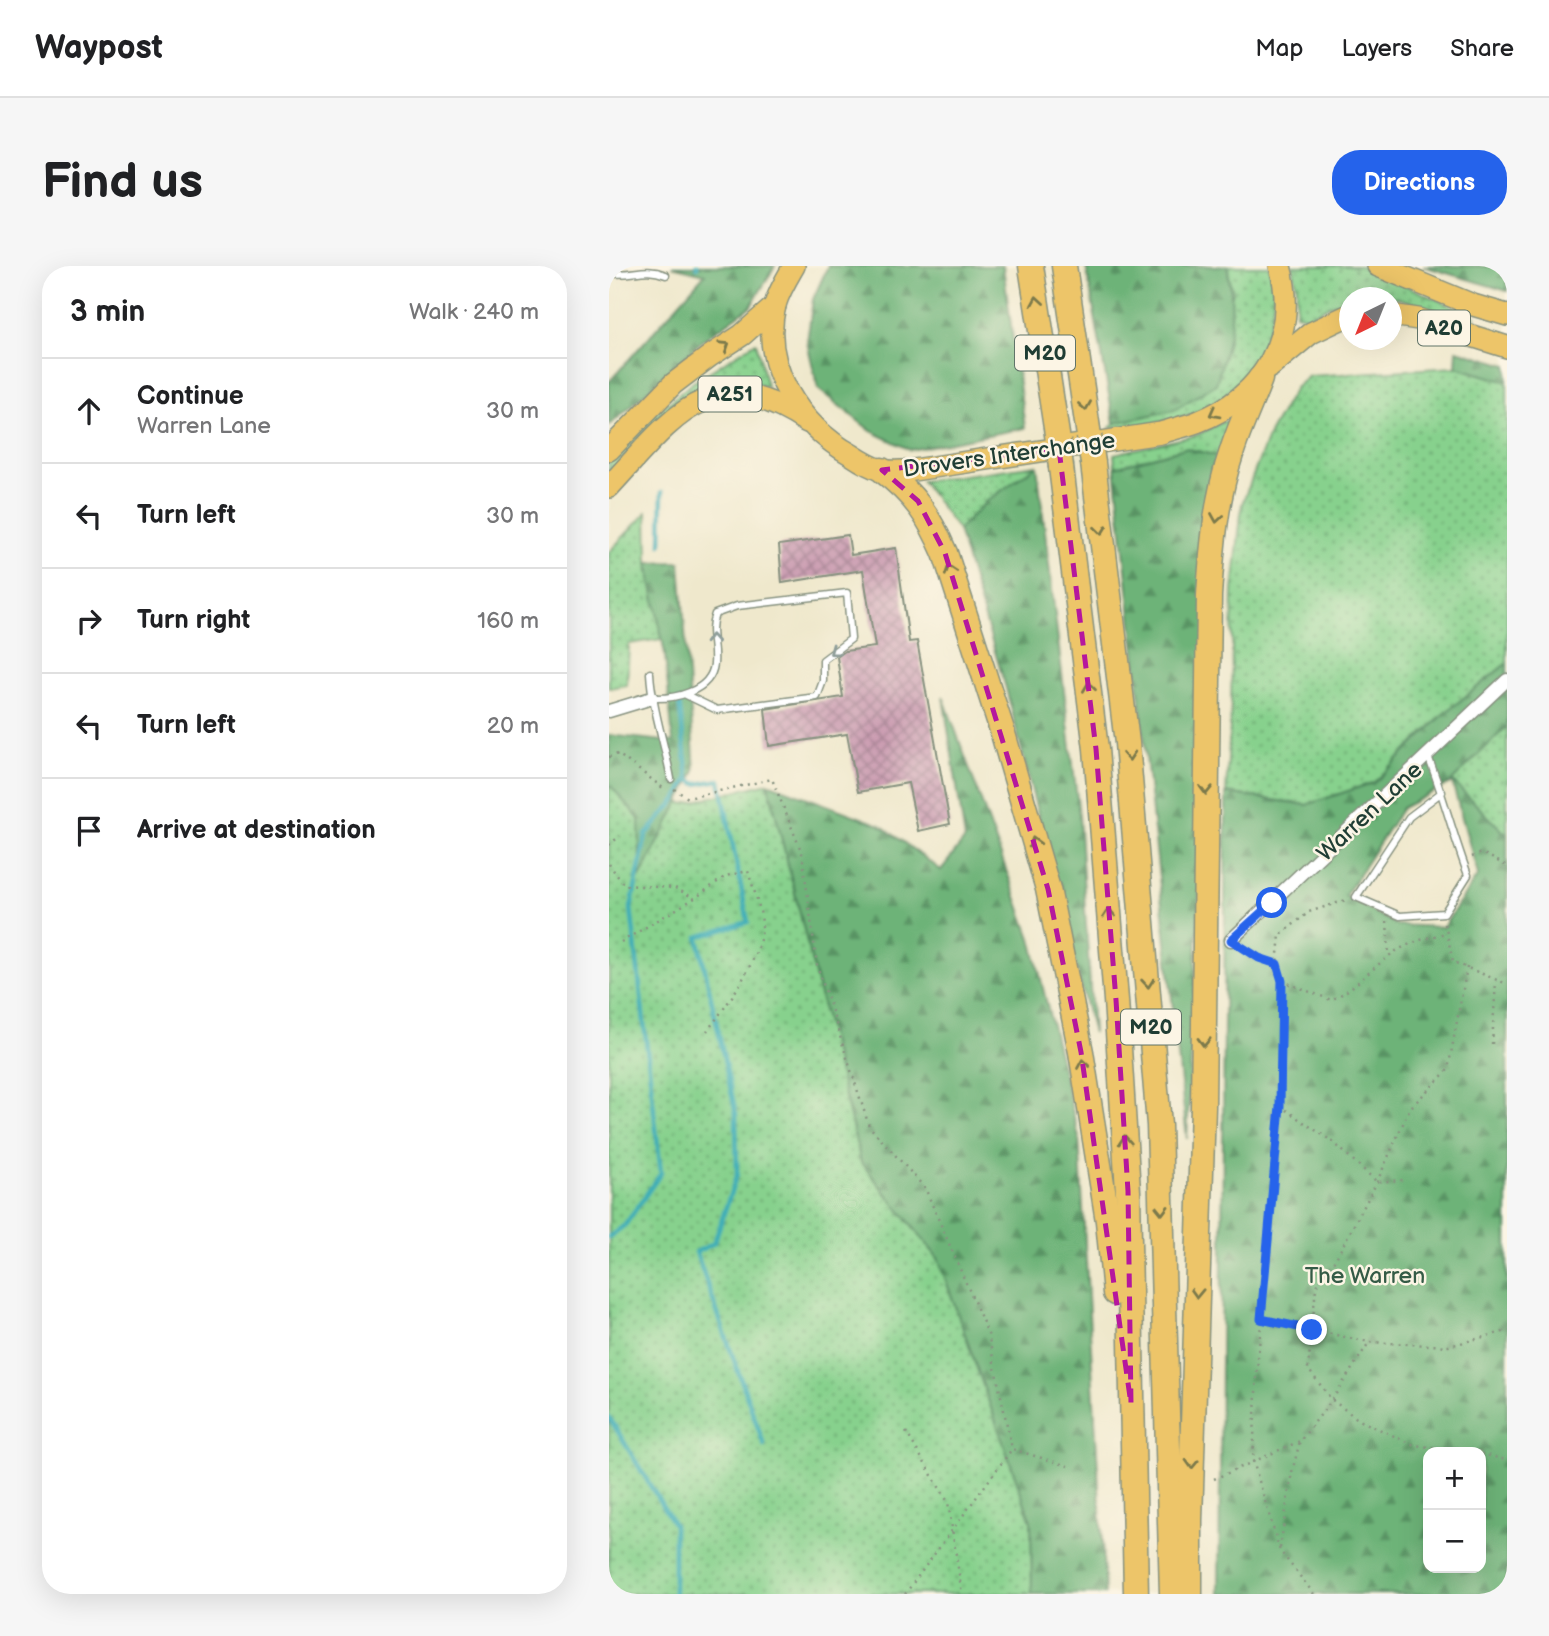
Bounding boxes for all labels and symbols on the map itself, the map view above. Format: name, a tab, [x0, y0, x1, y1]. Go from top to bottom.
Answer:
north arrow	[1339, 287, 1402, 350]
one-way arrow	[1030, 295, 1045, 307]
road number: A20	[1418, 310, 1470, 346]
road number: M20	[1015, 336, 1075, 370]
one-way arrow	[717, 341, 730, 354]
road number: A251	[699, 376, 761, 412]
one-way arrow	[1077, 400, 1092, 412]
one-way arrow	[1209, 405, 1222, 418]
street label: Drovers Interchange	[901, 426, 1117, 484]
one-way arrow	[1210, 512, 1225, 523]
one-way arrow	[1094, 525, 1109, 536]
one-way arrow	[944, 564, 958, 577]
one-way arrow	[705, 633, 720, 644]
one-way arrow	[829, 643, 841, 655]
one-way arrow	[1082, 681, 1097, 693]
one-way arrow	[1121, 751, 1136, 762]
street label: Warren Lane	[1311, 756, 1428, 868]
one-way arrow	[1199, 784, 1214, 795]
one-way arrow	[1028, 836, 1043, 848]
route start	[1256, 887, 1287, 918]
one-way arrow	[1102, 907, 1117, 918]
one-way arrow	[1140, 978, 1155, 989]
road number: M20	[1121, 1010, 1181, 1044]
one-way arrow	[1196, 1037, 1212, 1047]
one-way arrow	[1076, 1058, 1091, 1070]
one-way arrow	[1117, 1134, 1132, 1145]
one-way arrow	[1155, 1205, 1170, 1216]
park label: The Warren	[1305, 1262, 1425, 1290]
one-way arrow	[1190, 1288, 1205, 1299]
route end	[1296, 1314, 1327, 1345]
one-way arrow	[1184, 1459, 1200, 1470]

